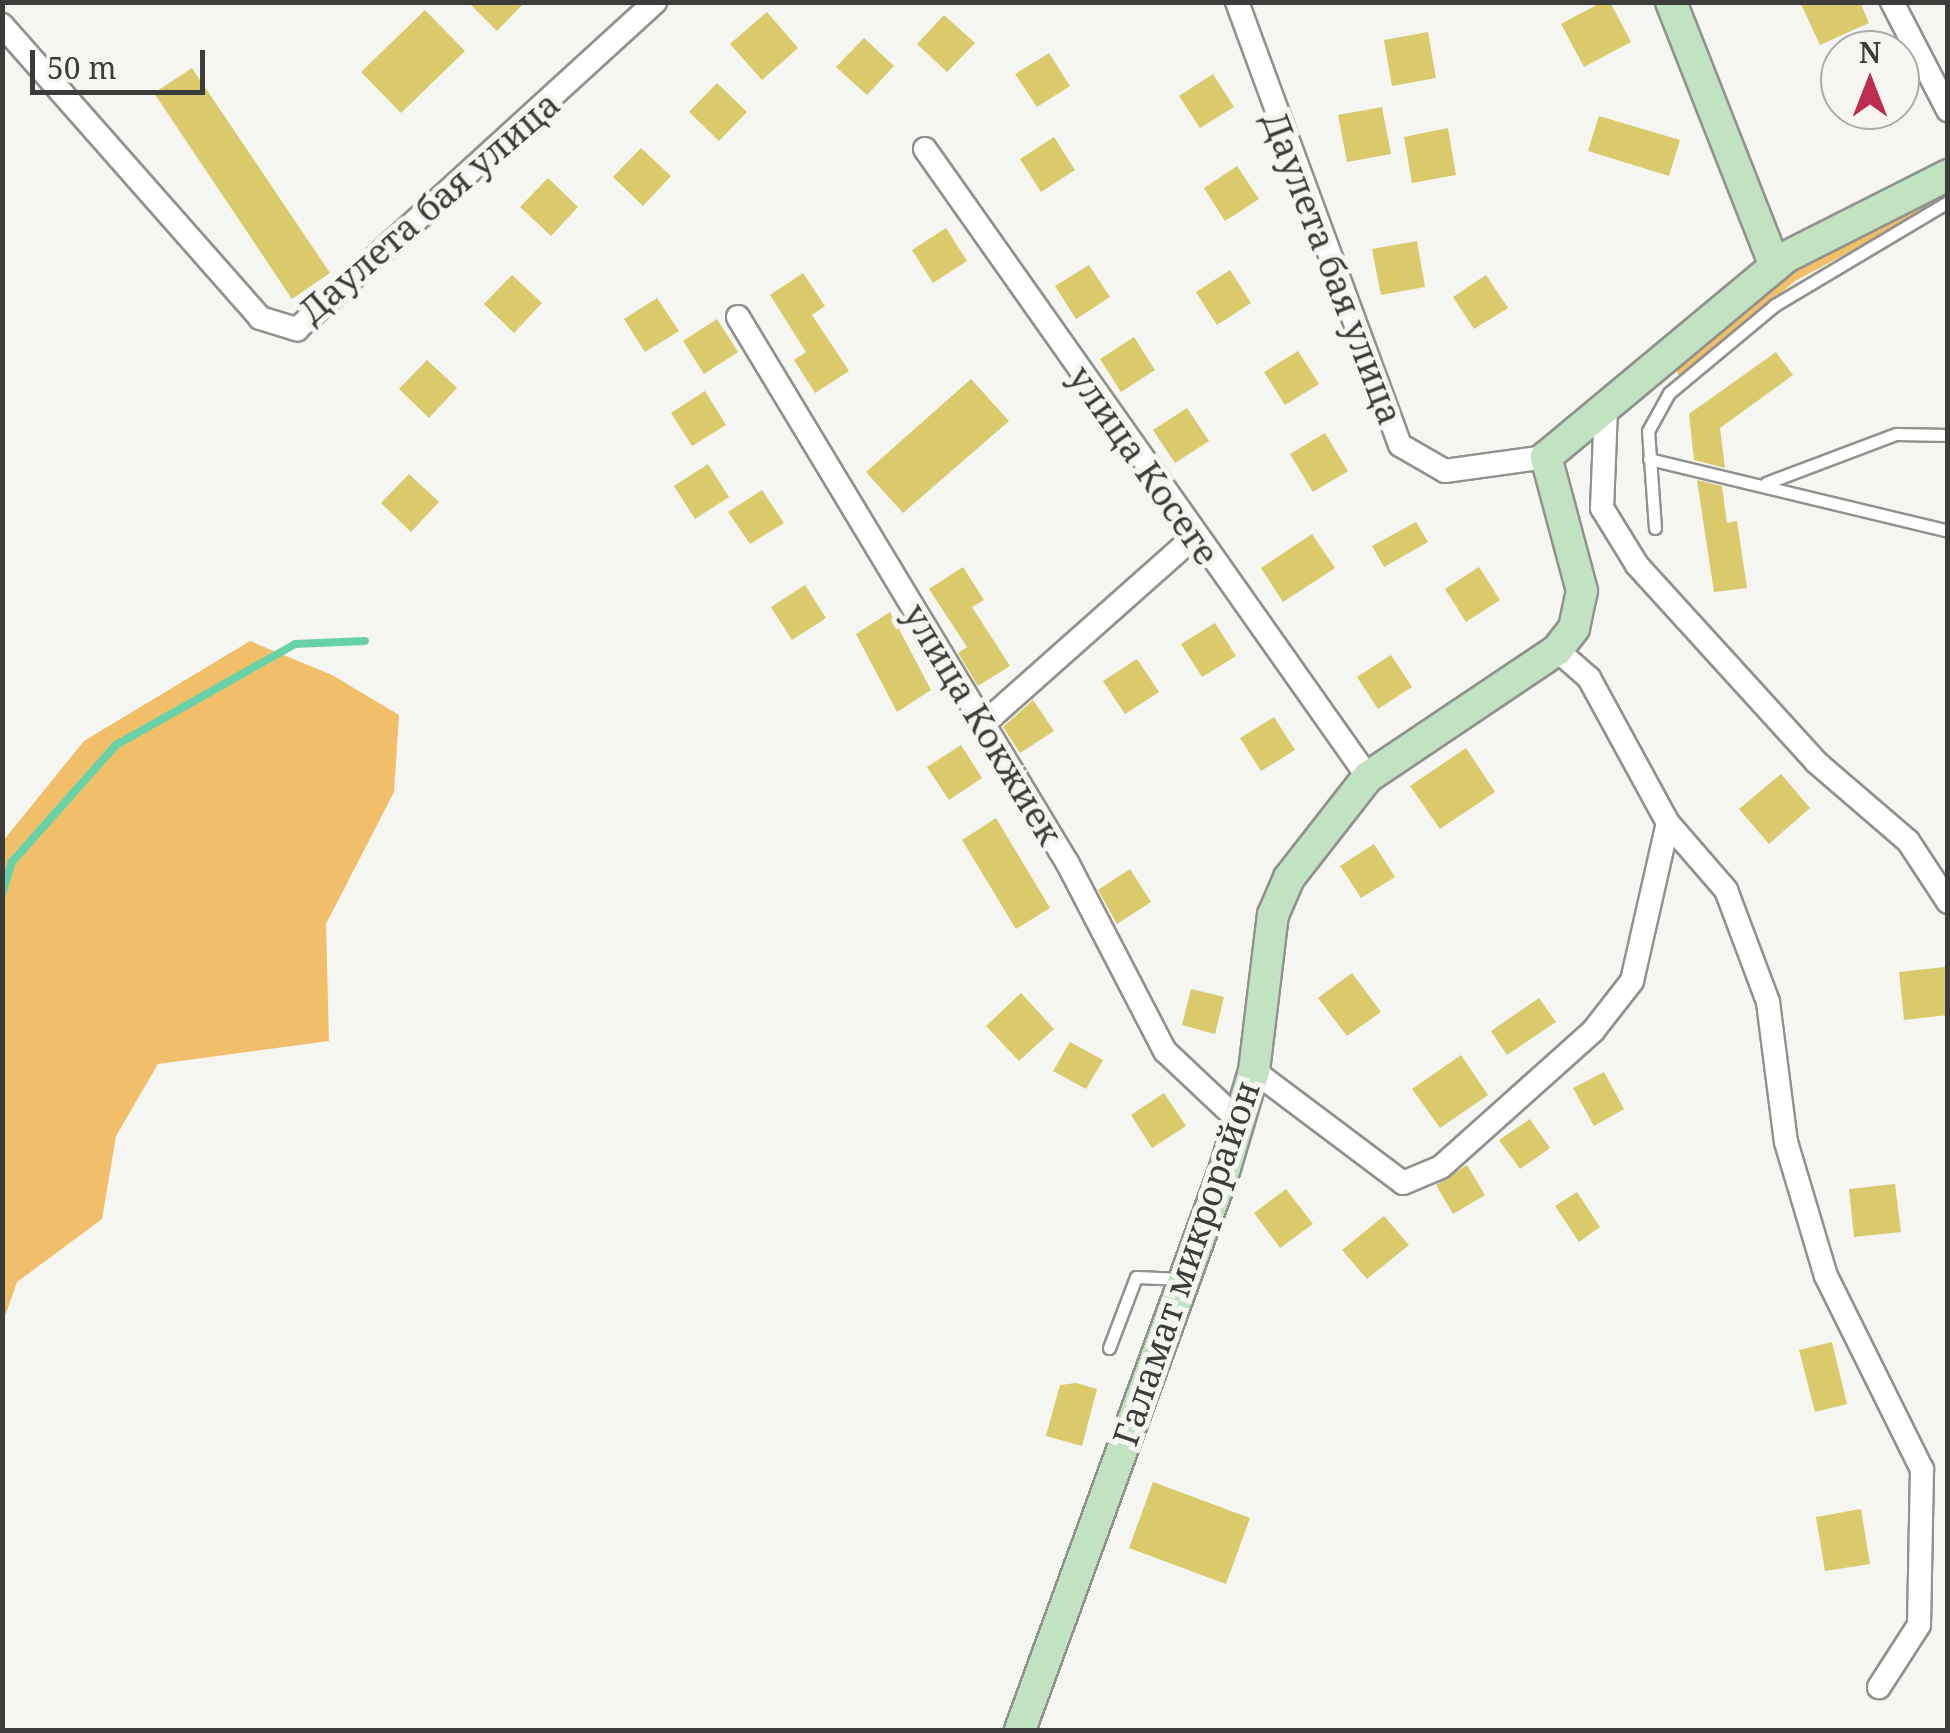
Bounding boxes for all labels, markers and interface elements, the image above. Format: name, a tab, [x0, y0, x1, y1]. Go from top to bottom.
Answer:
scale bar	[35, 30, 210, 92]
north arrow	[1820, 30, 1920, 130]
text: N	[1859, 33, 1881, 71]
text: 50 m	[47, 47, 117, 88]
street label: Даулета бая улица	[290, 83, 568, 331]
street label: Даулета бая улица	[1254, 106, 1412, 430]
street label: улица Косеге	[1060, 357, 1228, 573]
street label: улица Кокжиек	[894, 596, 1072, 852]
street label: Галамат микрорайон	[1104, 1075, 1268, 1451]

